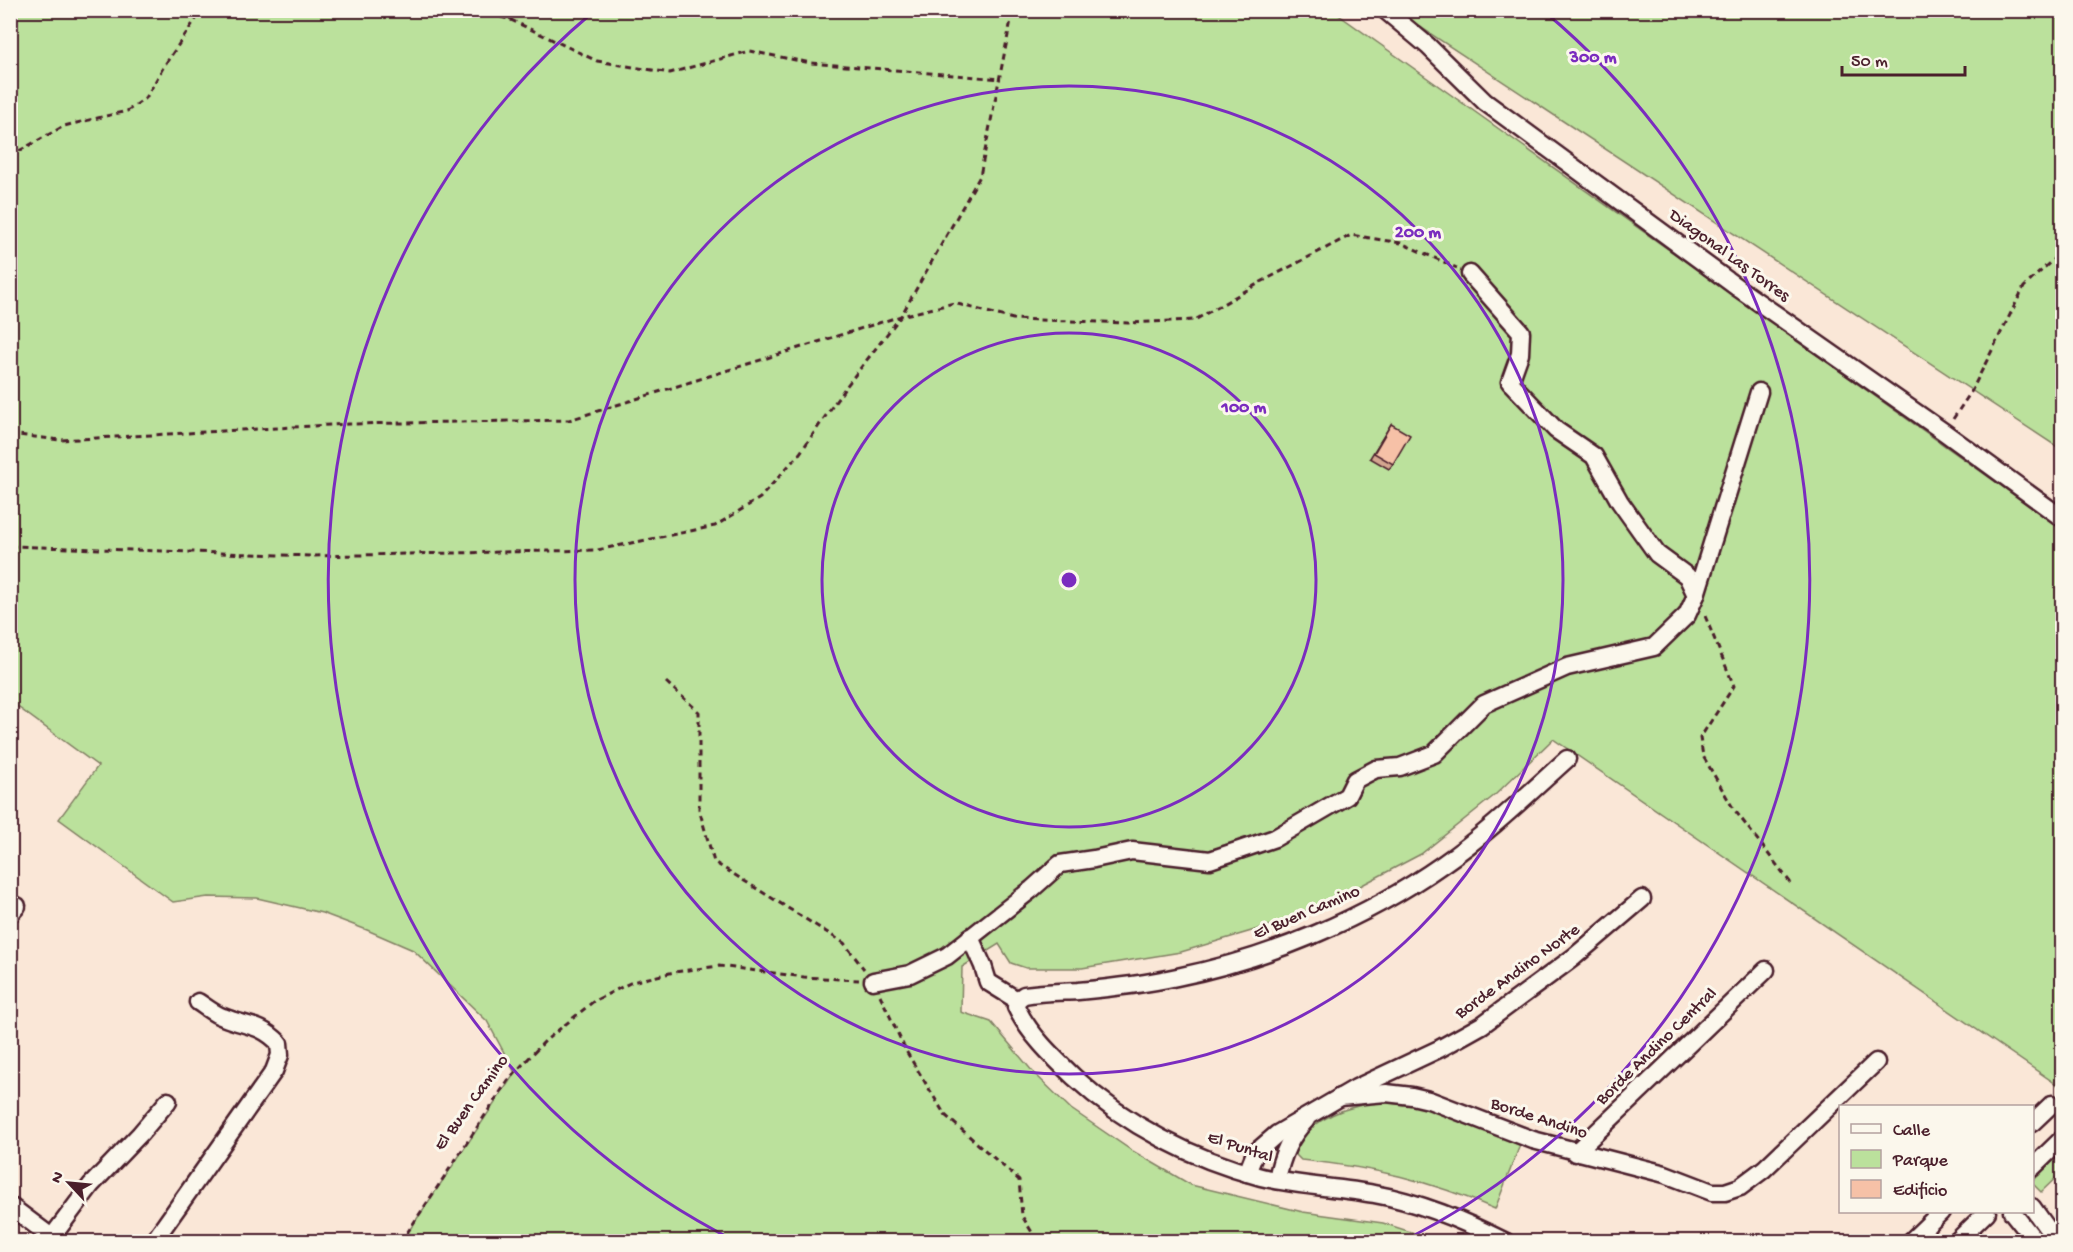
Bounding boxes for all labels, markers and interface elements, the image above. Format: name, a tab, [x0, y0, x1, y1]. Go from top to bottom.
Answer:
scale bar	[1842, 39, 1965, 77]
text: 300 m	[1569, 48, 1617, 69]
text: 50 m	[1851, 52, 1888, 73]
street label: Diagonal Las Torres	[1664, 204, 1795, 308]
text: 200 m	[1395, 223, 1441, 244]
text: 100 m	[1221, 398, 1267, 419]
centre of rings	[1059, 570, 1079, 590]
street label: El Buen Camino	[1251, 881, 1363, 945]
street label: Borde Andino Norte	[1451, 919, 1585, 1025]
street label: Borde Andino Central	[1591, 984, 1722, 1111]
street label: El Buen Camino	[430, 1051, 514, 1155]
street label: Borde Andino	[1487, 1093, 1590, 1145]
legend	[1839, 1105, 2034, 1213]
text: Calle	[1893, 1121, 1931, 1142]
street label: El Puntal	[1205, 1128, 1275, 1168]
text: Parque	[1892, 1151, 1949, 1172]
north arrow	[39, 1153, 99, 1213]
text: N	[48, 1169, 70, 1187]
text: Edificio	[1893, 1181, 1947, 1202]

